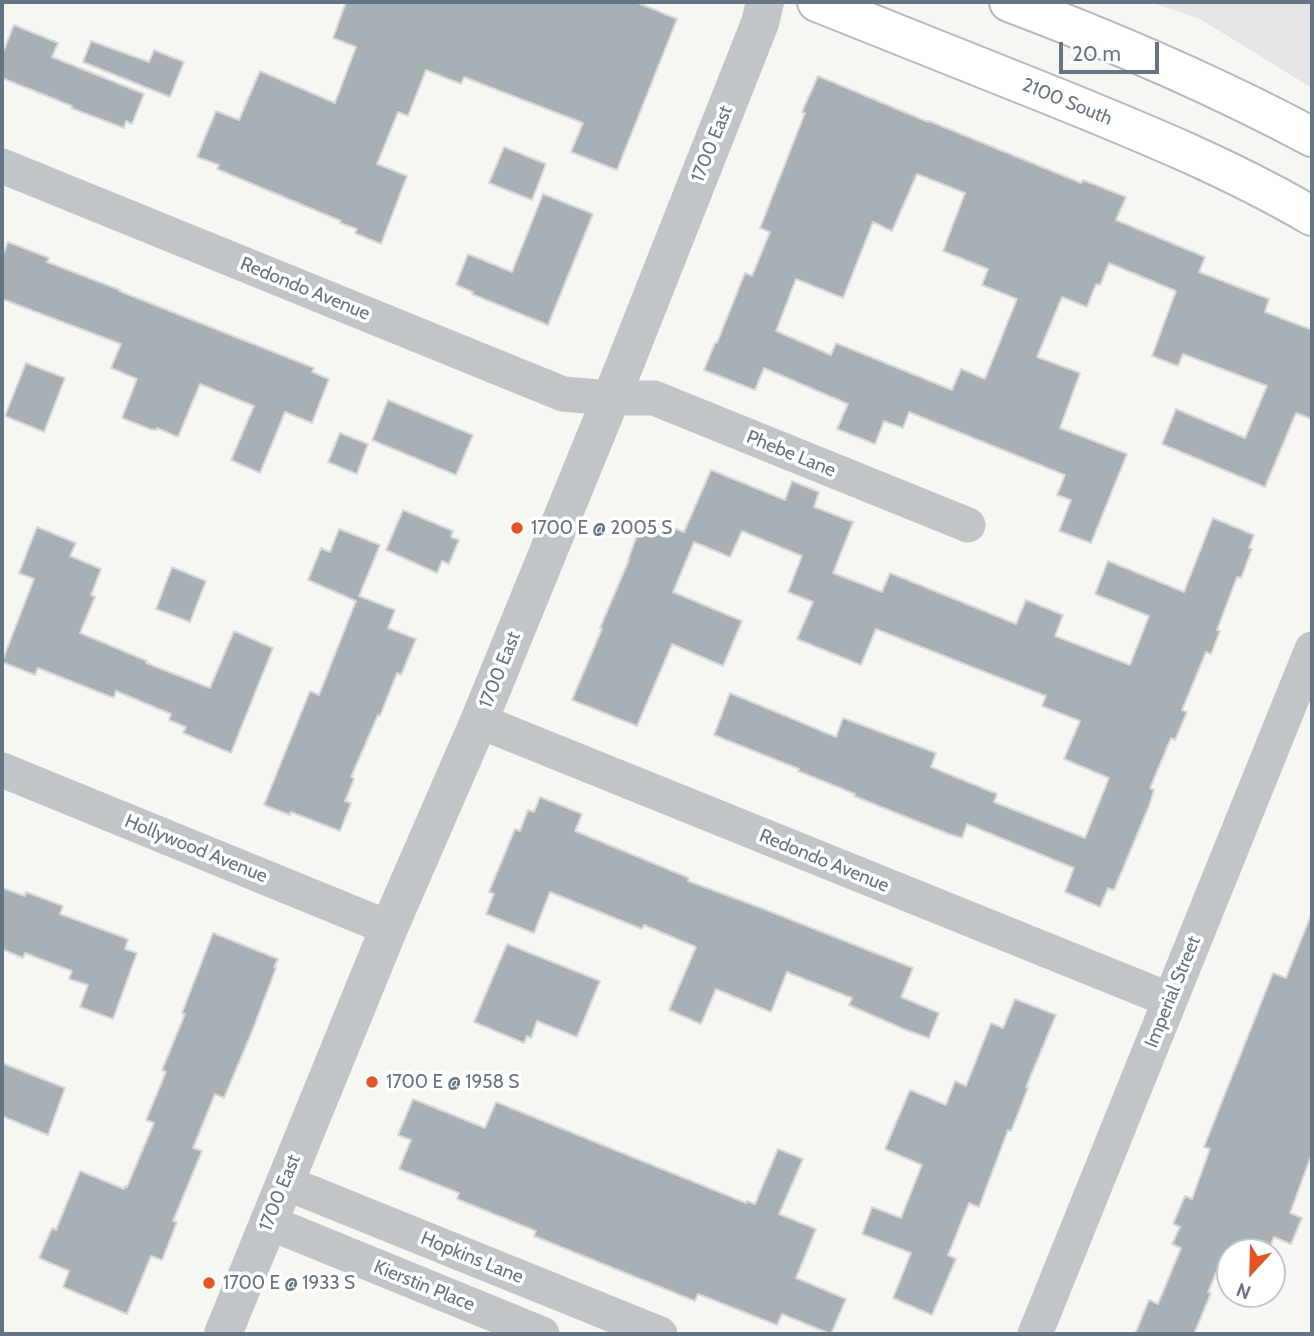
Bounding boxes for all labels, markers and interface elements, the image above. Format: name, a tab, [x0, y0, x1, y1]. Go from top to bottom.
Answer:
scale bar	[1062, 28, 1162, 72]
text: 20 m	[1072, 41, 1121, 66]
street label: 2100 South	[1019, 74, 1115, 130]
street label: 1700 East	[686, 103, 738, 185]
street label: Redondo Avenue	[237, 253, 373, 325]
street label: Phebe Lane	[743, 426, 839, 482]
place label: 1700 E @ 2005 S	[531, 517, 672, 539]
marker: 1700 E @ 2005 S	[509, 520, 525, 536]
street label: 1700 East	[474, 629, 526, 711]
street label: Hollywood Avenue	[121, 810, 271, 888]
street label: Redondo Avenue	[756, 825, 892, 897]
street label: Imperial Street	[1140, 933, 1206, 1051]
place label: 1700 E @ 1958 S	[386, 1071, 519, 1093]
marker: 1700 E @ 1958 S	[364, 1074, 380, 1090]
street label: 1700 East	[254, 1152, 306, 1234]
street label: Hopkins Lane	[417, 1227, 527, 1289]
north arrow	[1216, 1238, 1286, 1308]
street label: Kierstin Place	[370, 1255, 478, 1317]
place label: 1700 E @ 1933 S	[223, 1272, 355, 1294]
marker: 1700 E @ 1933 S	[201, 1275, 217, 1291]
text: N	[1233, 1278, 1254, 1304]

